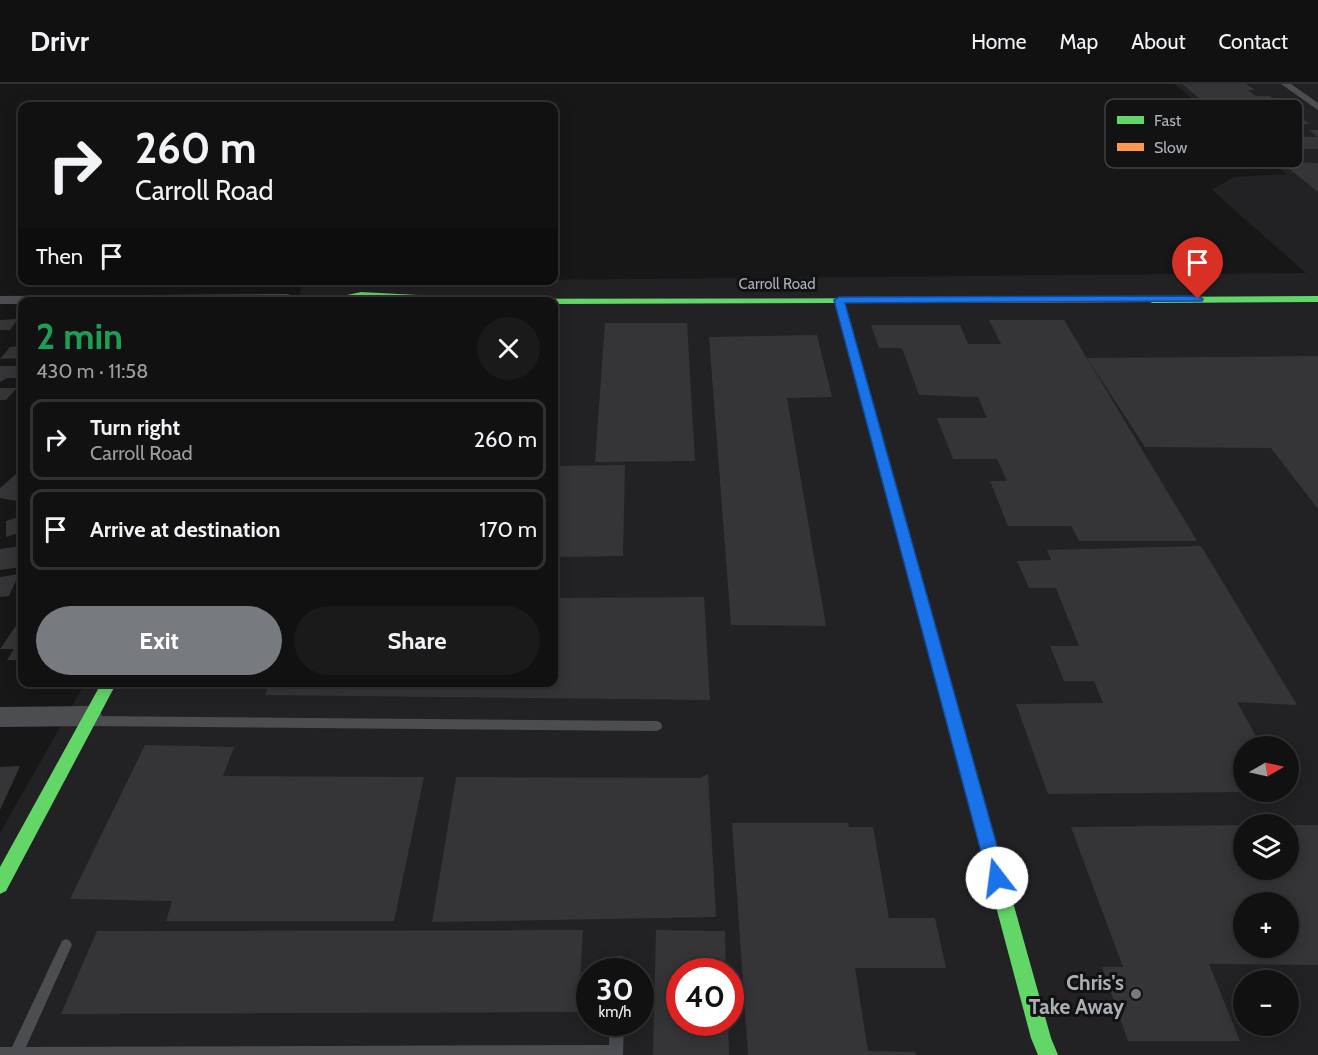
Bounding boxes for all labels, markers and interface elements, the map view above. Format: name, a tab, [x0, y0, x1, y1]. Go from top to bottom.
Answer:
text: Drivr	[30, 24, 89, 58]
text: Home	[971, 29, 1027, 54]
text: Map	[1060, 29, 1098, 54]
text: About	[1131, 29, 1185, 54]
text: Contact	[1218, 29, 1288, 54]
legend	[1105, 99, 1303, 168]
text: Fast	[1154, 111, 1182, 130]
text: 260 m	[135, 122, 256, 174]
icon: right	[36, 126, 114, 204]
text: Slow	[1154, 138, 1188, 157]
text: Carroll Road	[135, 174, 274, 207]
pin	[1172, 237, 1223, 299]
icon: arrive	[95, 240, 128, 273]
text: Then	[36, 243, 83, 270]
icon: arrive	[1181, 246, 1214, 279]
street label: Carroll Road	[739, 275, 815, 293]
text: 2 min	[36, 314, 123, 358]
button: close	[477, 317, 540, 380]
text: 430 m · 11:58	[36, 359, 148, 383]
text: Turn right	[90, 414, 180, 441]
icon: right	[39, 423, 72, 456]
text: 260 m	[473, 426, 537, 453]
text: Carroll Road	[90, 441, 193, 465]
icon: arrive	[39, 513, 72, 546]
text: Arrive at destination	[90, 516, 280, 543]
text: 170 m	[479, 516, 537, 543]
button: Exit	[36, 606, 282, 675]
button: Share	[294, 606, 540, 675]
north arrow	[1233, 736, 1299, 802]
map controls	[1233, 736, 1299, 1036]
button: layers	[1233, 814, 1299, 880]
position arrow	[965, 846, 1029, 910]
button: +	[1233, 892, 1299, 958]
speed limit sign: 40	[666, 958, 744, 1036]
place label: Chris's Take Away	[1029, 970, 1125, 1019]
button: −	[1233, 970, 1299, 1036]
text: 30	[596, 971, 634, 1008]
marker: Chris's Take Away	[1129, 987, 1143, 1001]
text: km/h	[599, 1003, 631, 1021]

